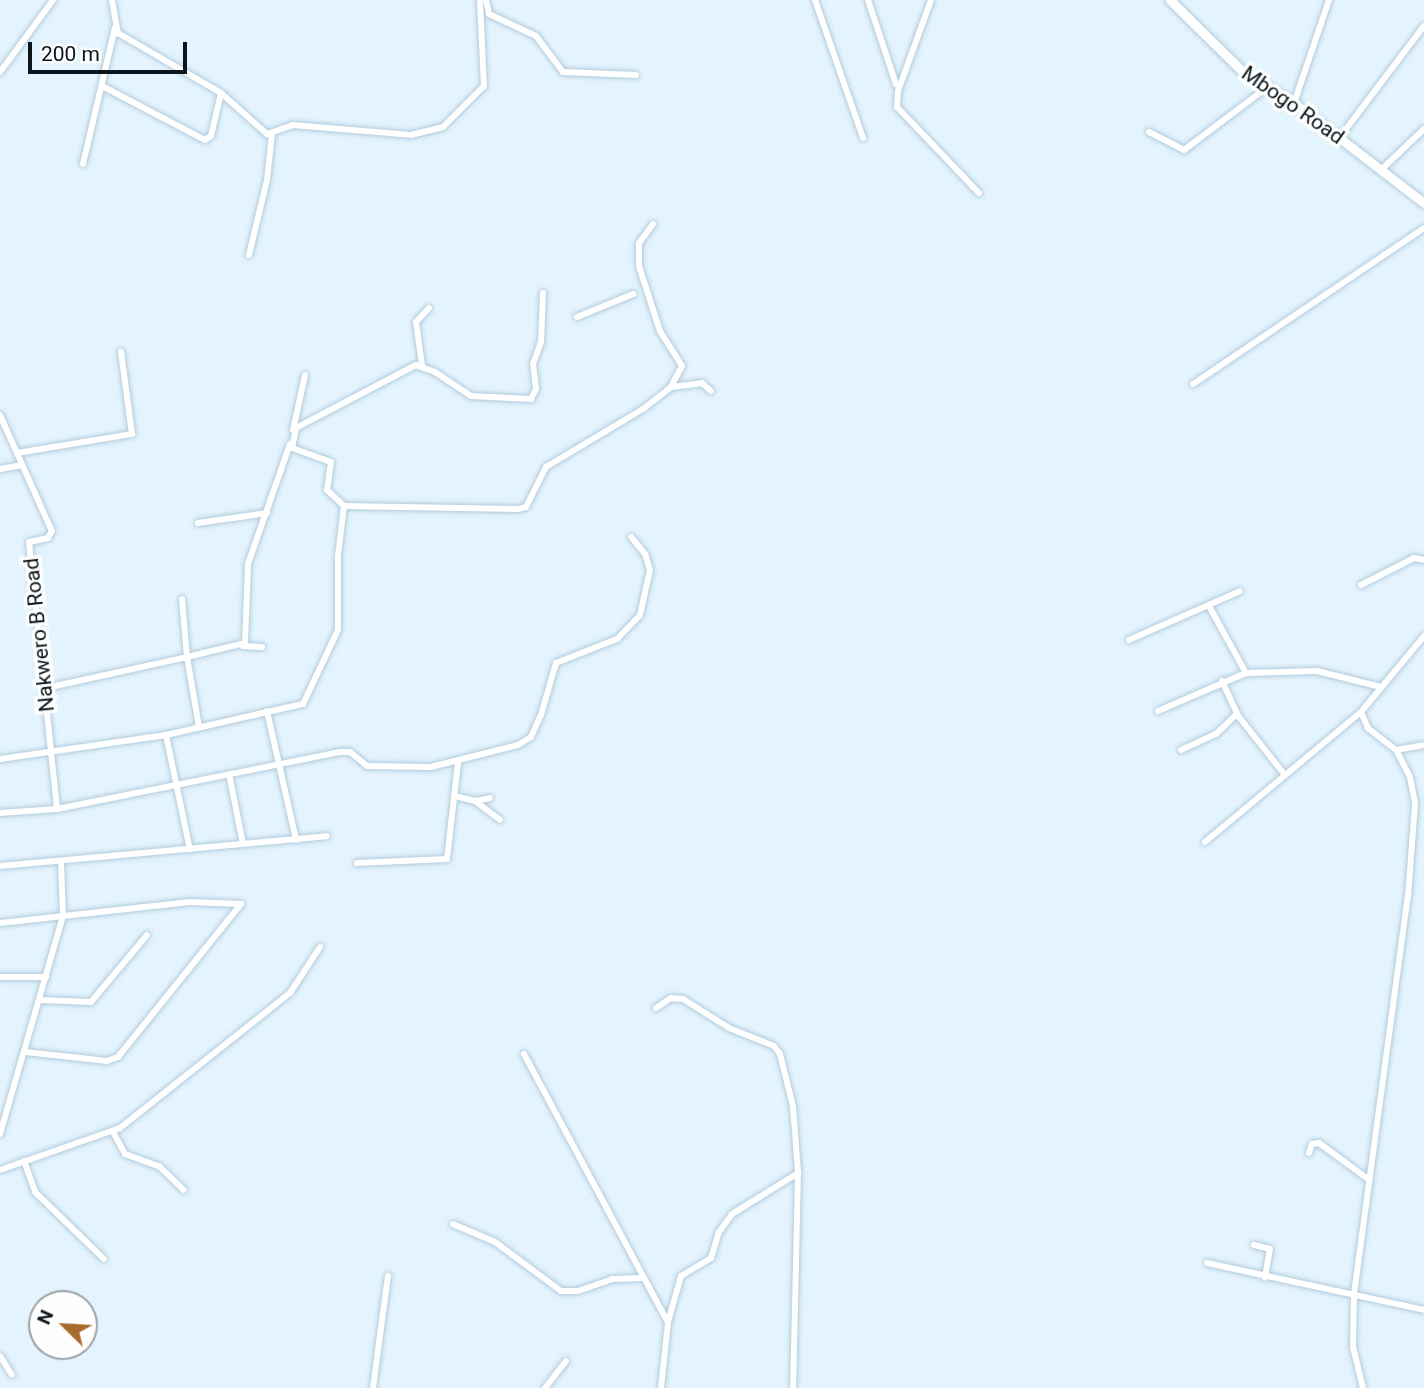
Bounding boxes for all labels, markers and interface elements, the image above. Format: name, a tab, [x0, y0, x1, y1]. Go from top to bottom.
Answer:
scale bar	[32, 28, 191, 72]
text: 200 m	[41, 42, 100, 66]
street label: Mbogo Road	[1237, 60, 1349, 150]
street label: Nakwero B Road	[18, 557, 60, 713]
north arrow	[28, 1290, 98, 1360]
text: N	[32, 1306, 58, 1328]

